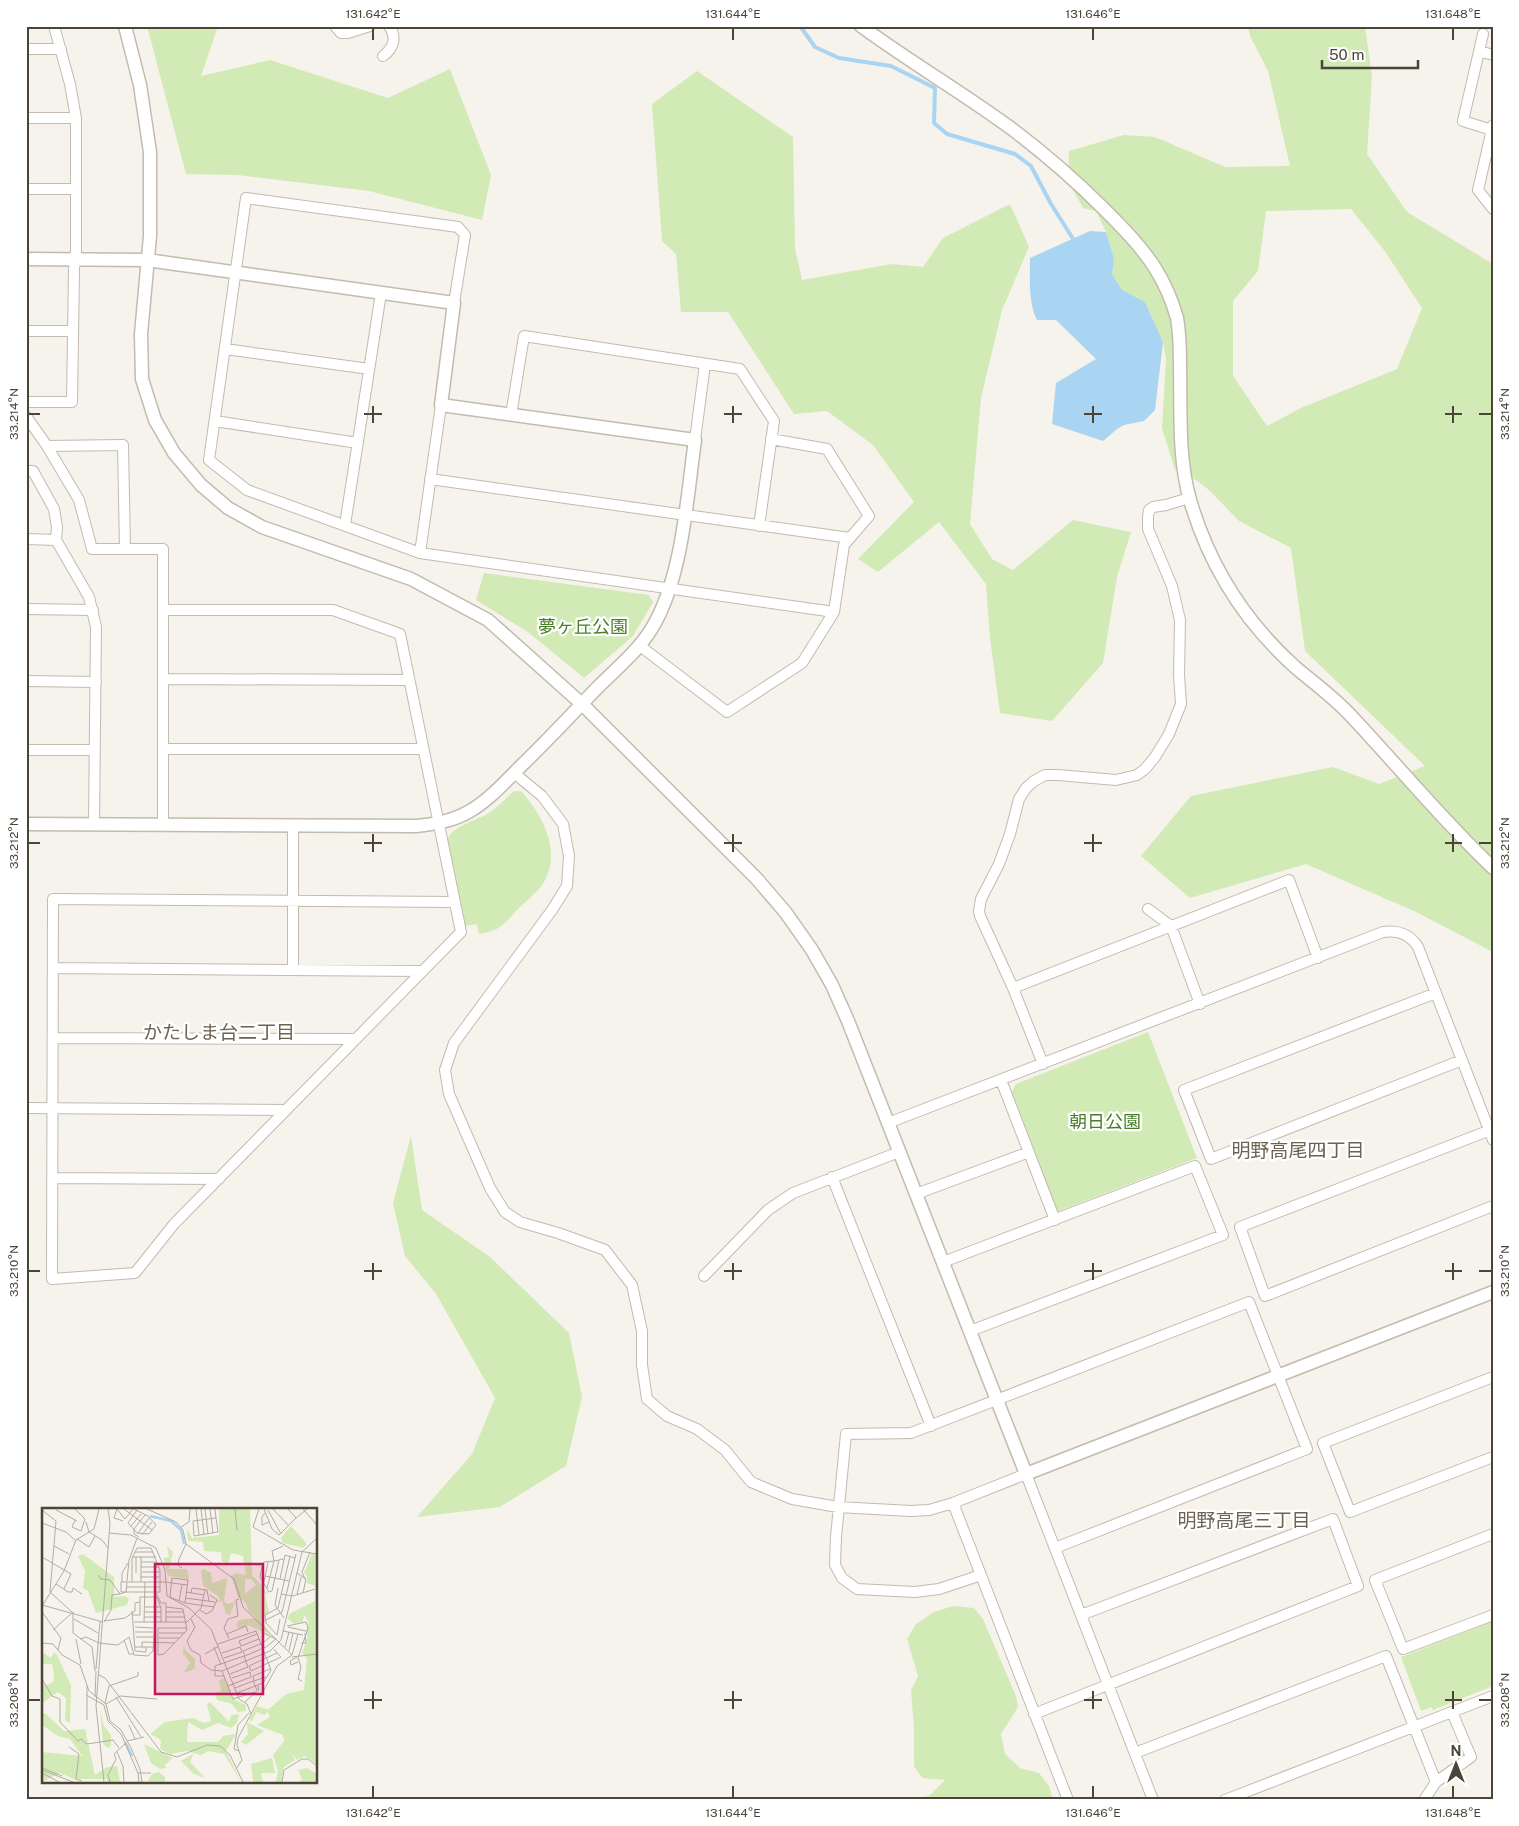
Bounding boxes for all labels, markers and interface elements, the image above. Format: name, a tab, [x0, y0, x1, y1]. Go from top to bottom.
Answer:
text: 131.642°E	[345, 7, 401, 21]
text: 131.644°E	[705, 7, 761, 21]
text: 131.646°E	[1065, 7, 1121, 21]
text: 131.648°E	[1425, 7, 1481, 21]
scale bar	[1322, 38, 1418, 70]
text: 50 m	[1329, 46, 1364, 63]
text: 33.214°N	[7, 388, 21, 440]
text: 33.214°N	[1498, 388, 1512, 440]
park label: 夢ヶ丘公園	[538, 616, 628, 637]
text: 33.212°N	[7, 817, 21, 869]
text: 33.212°N	[1498, 817, 1512, 869]
district label: かたしま台二丁目	[143, 1021, 295, 1043]
park label: 朝日公園	[1069, 1111, 1141, 1132]
district label: 明野高尾四丁目	[1231, 1139, 1365, 1161]
text: 33.210°N	[7, 1245, 21, 1297]
text: 33.210°N	[1498, 1245, 1512, 1297]
inset map	[42, 1508, 318, 1784]
district label: 明野高尾三丁目	[1177, 1509, 1311, 1531]
text: 33.208°N	[7, 1673, 21, 1727]
text: 33.208°N	[1498, 1673, 1512, 1727]
north arrow	[1432, 1738, 1482, 1788]
text: N	[1451, 1743, 1461, 1759]
text: 131.642°E	[345, 1806, 401, 1820]
text: 131.644°E	[705, 1806, 761, 1820]
text: 131.646°E	[1065, 1806, 1121, 1820]
text: 131.648°E	[1425, 1806, 1481, 1820]

